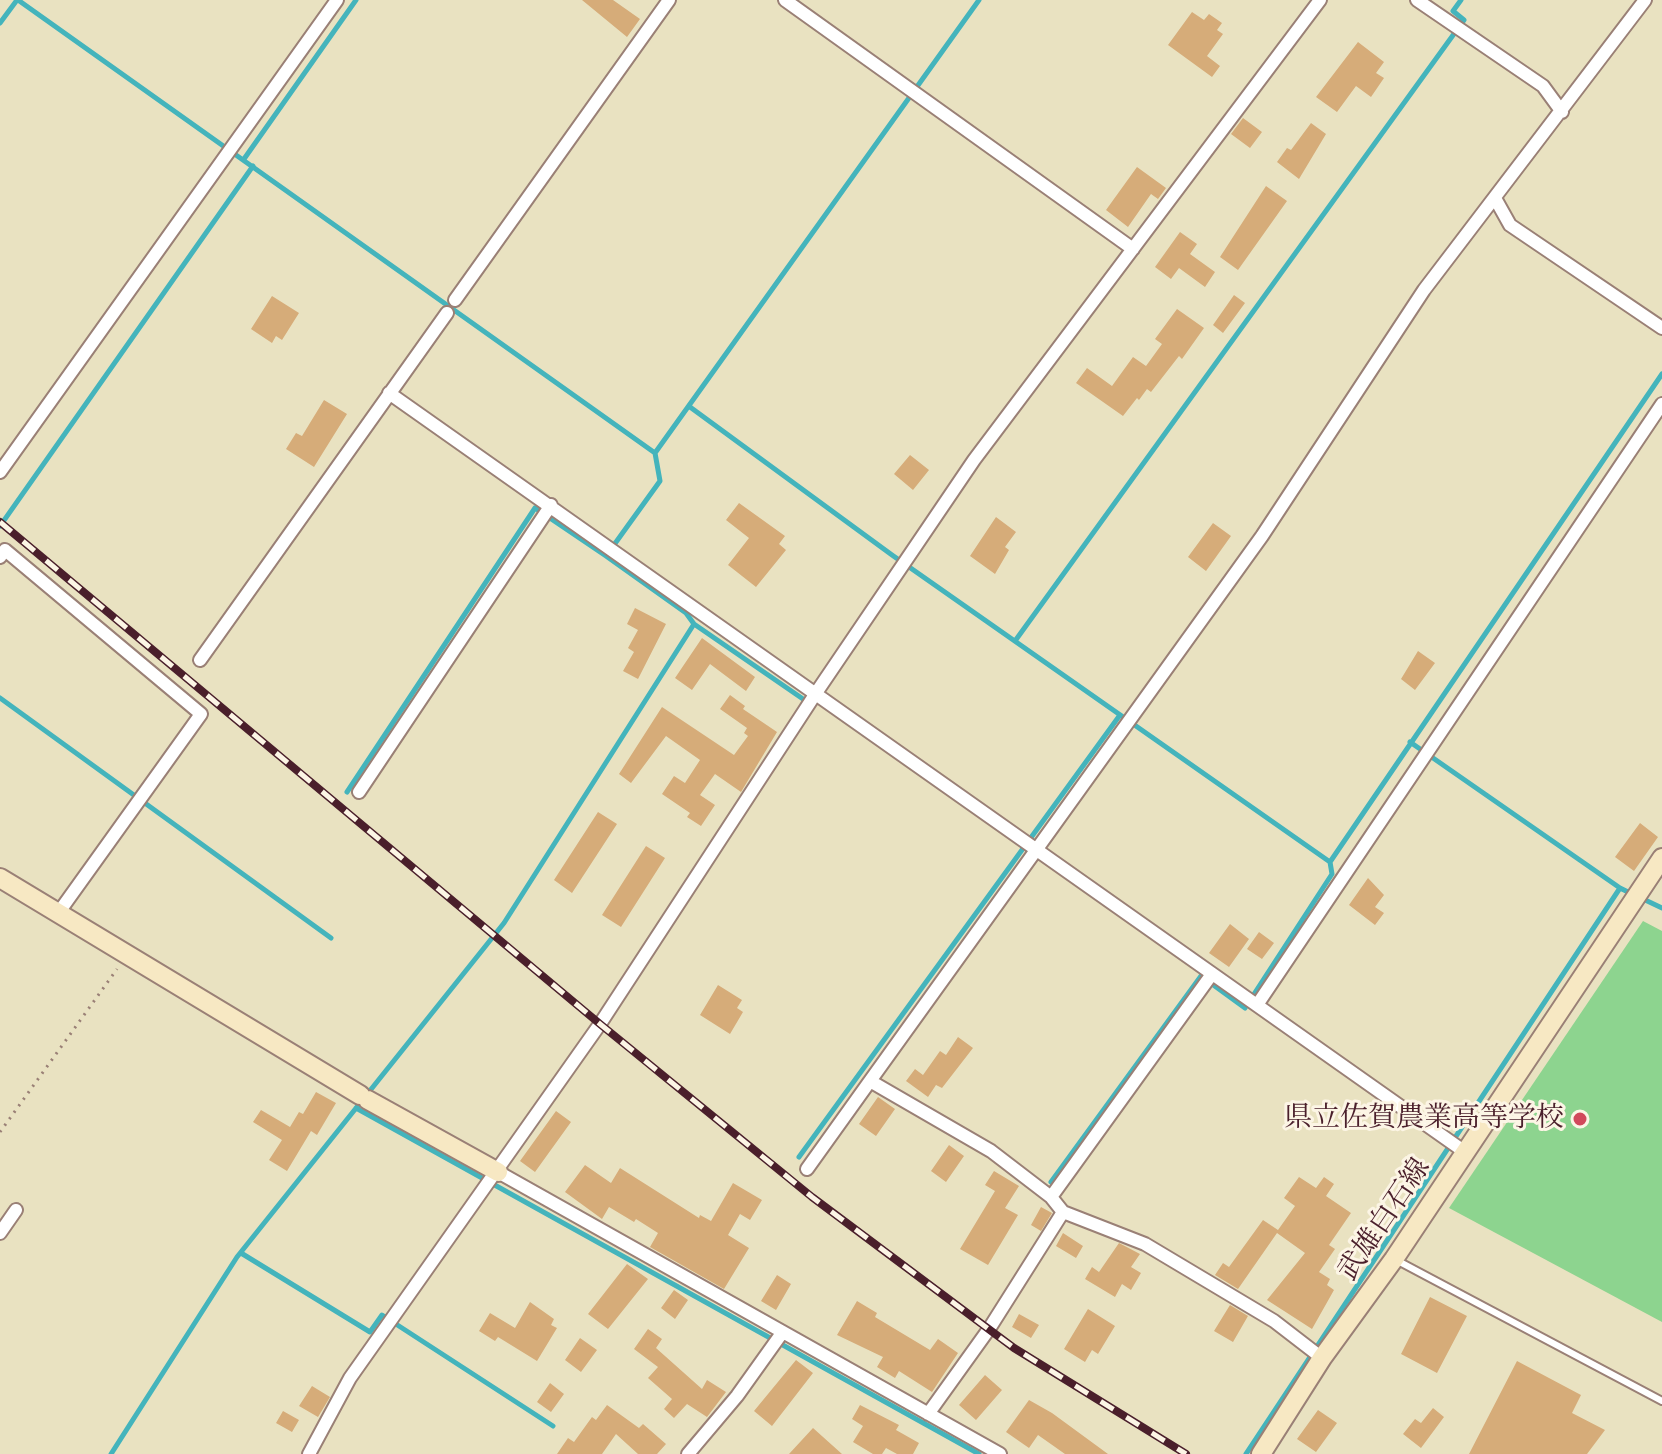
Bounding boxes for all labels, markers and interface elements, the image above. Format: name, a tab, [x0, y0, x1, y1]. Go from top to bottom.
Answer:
place label: 県立佐賀農業高等学校	[1284, 1102, 1564, 1136]
marker: 県立佐賀農業高等学校	[1571, 1110, 1589, 1128]
street label: 武雄白石線	[1332, 1153, 1438, 1287]

